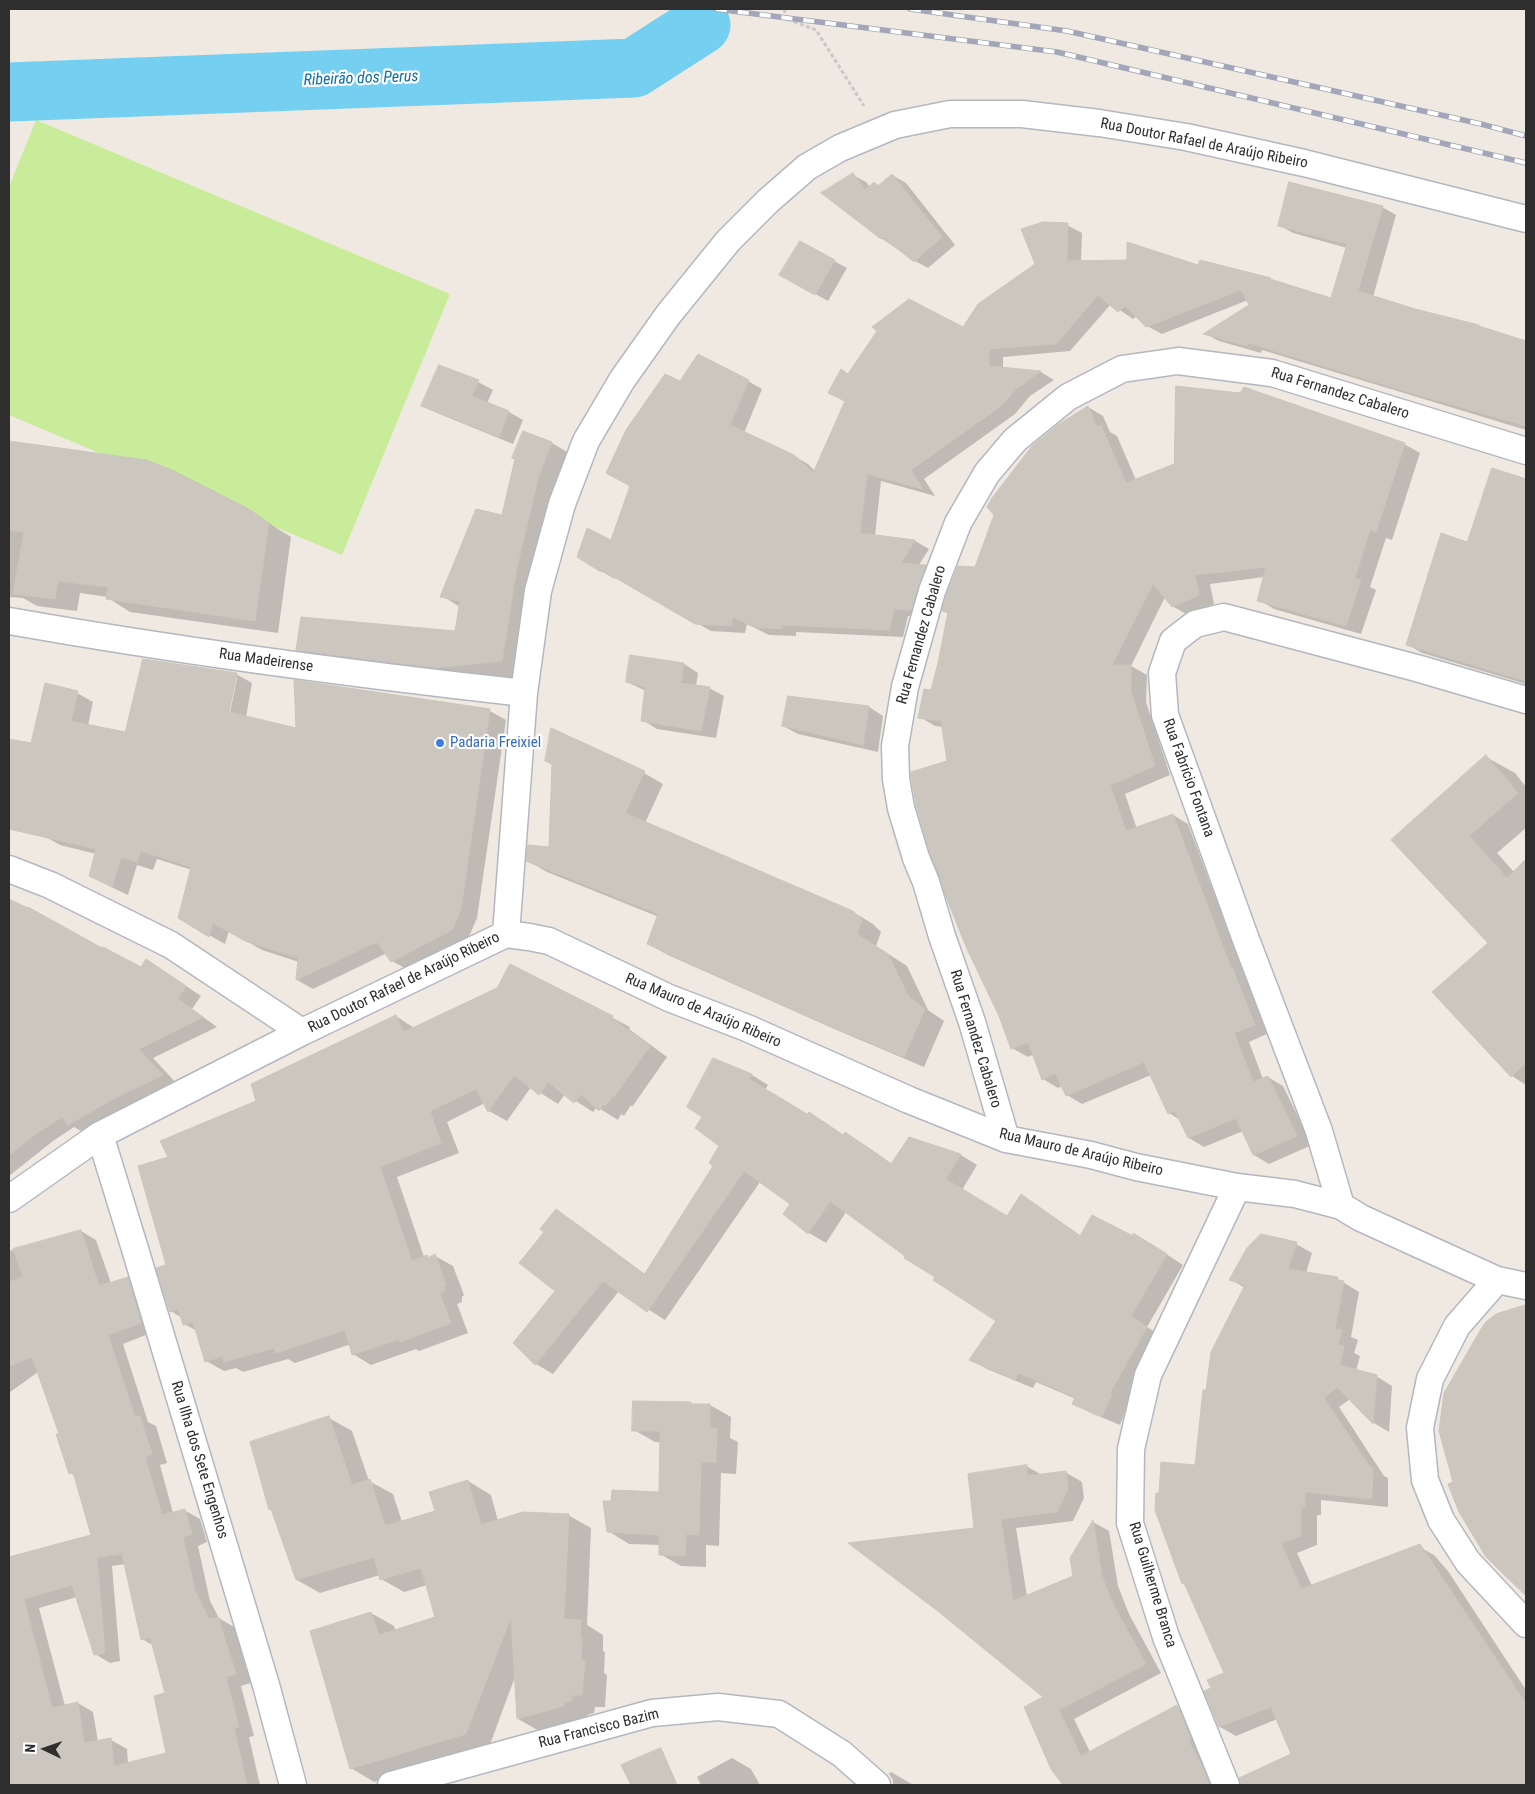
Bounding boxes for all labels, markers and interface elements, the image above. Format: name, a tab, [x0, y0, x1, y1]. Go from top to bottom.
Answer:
water label: Ribeirão dos Perus	[303, 67, 419, 91]
street label: Rua Doutor Rafael de Araújo Ribeiro	[1099, 115, 1309, 173]
street label: Rua Fernandez Cabalero	[1269, 364, 1411, 424]
street label: Rua Fernandez Cabalero	[894, 564, 950, 706]
street label: Rua Madeirense	[218, 645, 314, 677]
street label: Rua Fabrício Fontana	[1158, 716, 1218, 840]
place label: Padaria Freixiel	[450, 734, 541, 752]
marker: Padaria Freixiel	[434, 737, 446, 749]
street label: Rua Doutor Rafael de Araújo Ribeiro	[305, 929, 503, 1037]
street label: Rua Fernandez Cabalero	[945, 968, 1005, 1110]
street label: Rua Mauro de Araújo Ribeiro	[622, 970, 784, 1052]
street label: Rua Mauro de Araújo Ribeiro	[997, 1125, 1165, 1181]
street label: Rua Ilha dos Sete Engenhos	[166, 1379, 232, 1541]
street label: Rua Guilherme Branca	[1124, 1520, 1180, 1650]
street label: Rua Francisco Bazim	[537, 1705, 661, 1753]
north arrow	[20, 1724, 70, 1774]
text: N	[22, 1744, 38, 1753]

